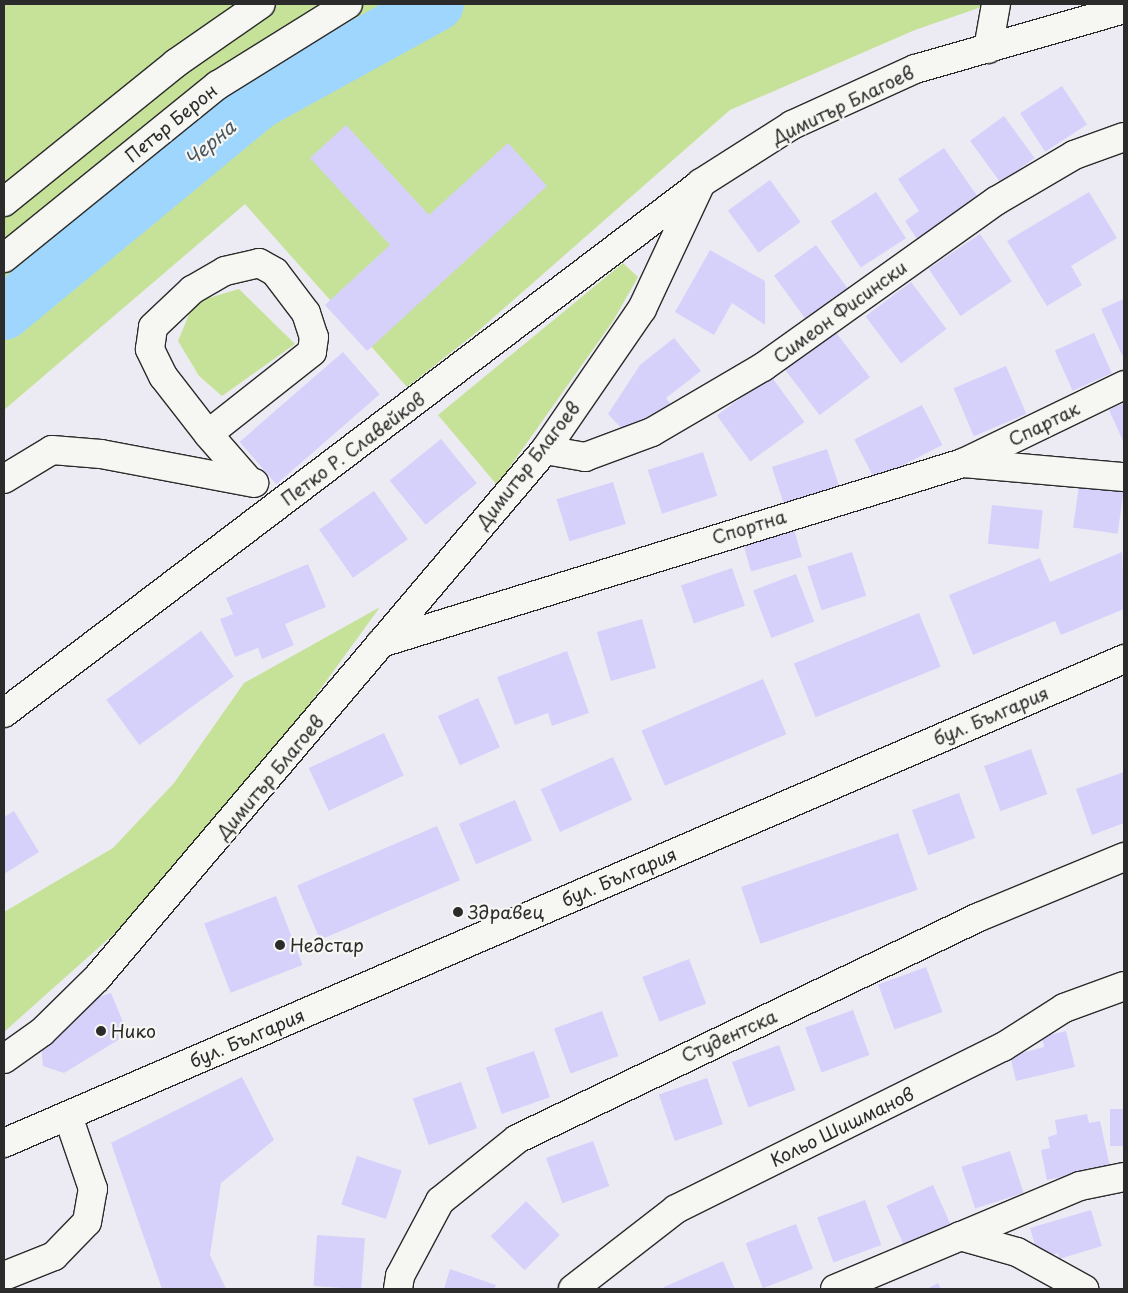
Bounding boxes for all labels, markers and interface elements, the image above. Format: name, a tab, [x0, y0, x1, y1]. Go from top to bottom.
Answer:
street label: Димитър Благоев	[768, 61, 918, 149]
street label: Петър Берон	[121, 79, 221, 167]
water label: Черна	[180, 115, 240, 171]
street label: Симеон Фисински	[769, 256, 911, 368]
street label: Петко Р. Славейков	[277, 388, 429, 510]
street label: Димитър Благоев	[472, 397, 584, 533]
street label: Спартак	[1005, 398, 1083, 450]
street label: Спортна	[709, 506, 789, 548]
street label: бул. България	[930, 682, 1052, 750]
street label: Димитър Благоев	[212, 711, 328, 843]
street label: бул. България	[558, 843, 680, 911]
place label: Здравец	[468, 901, 544, 923]
marker: Здравец	[452, 906, 464, 918]
place label: Недстар	[290, 934, 364, 956]
marker: Недстар	[274, 939, 286, 951]
street label: бул. България	[186, 1004, 308, 1072]
street label: Студентска	[678, 1005, 780, 1067]
place label: Нико	[111, 1020, 156, 1042]
marker: Нико	[95, 1025, 107, 1037]
street label: Кольо Шишманов	[767, 1083, 917, 1171]

